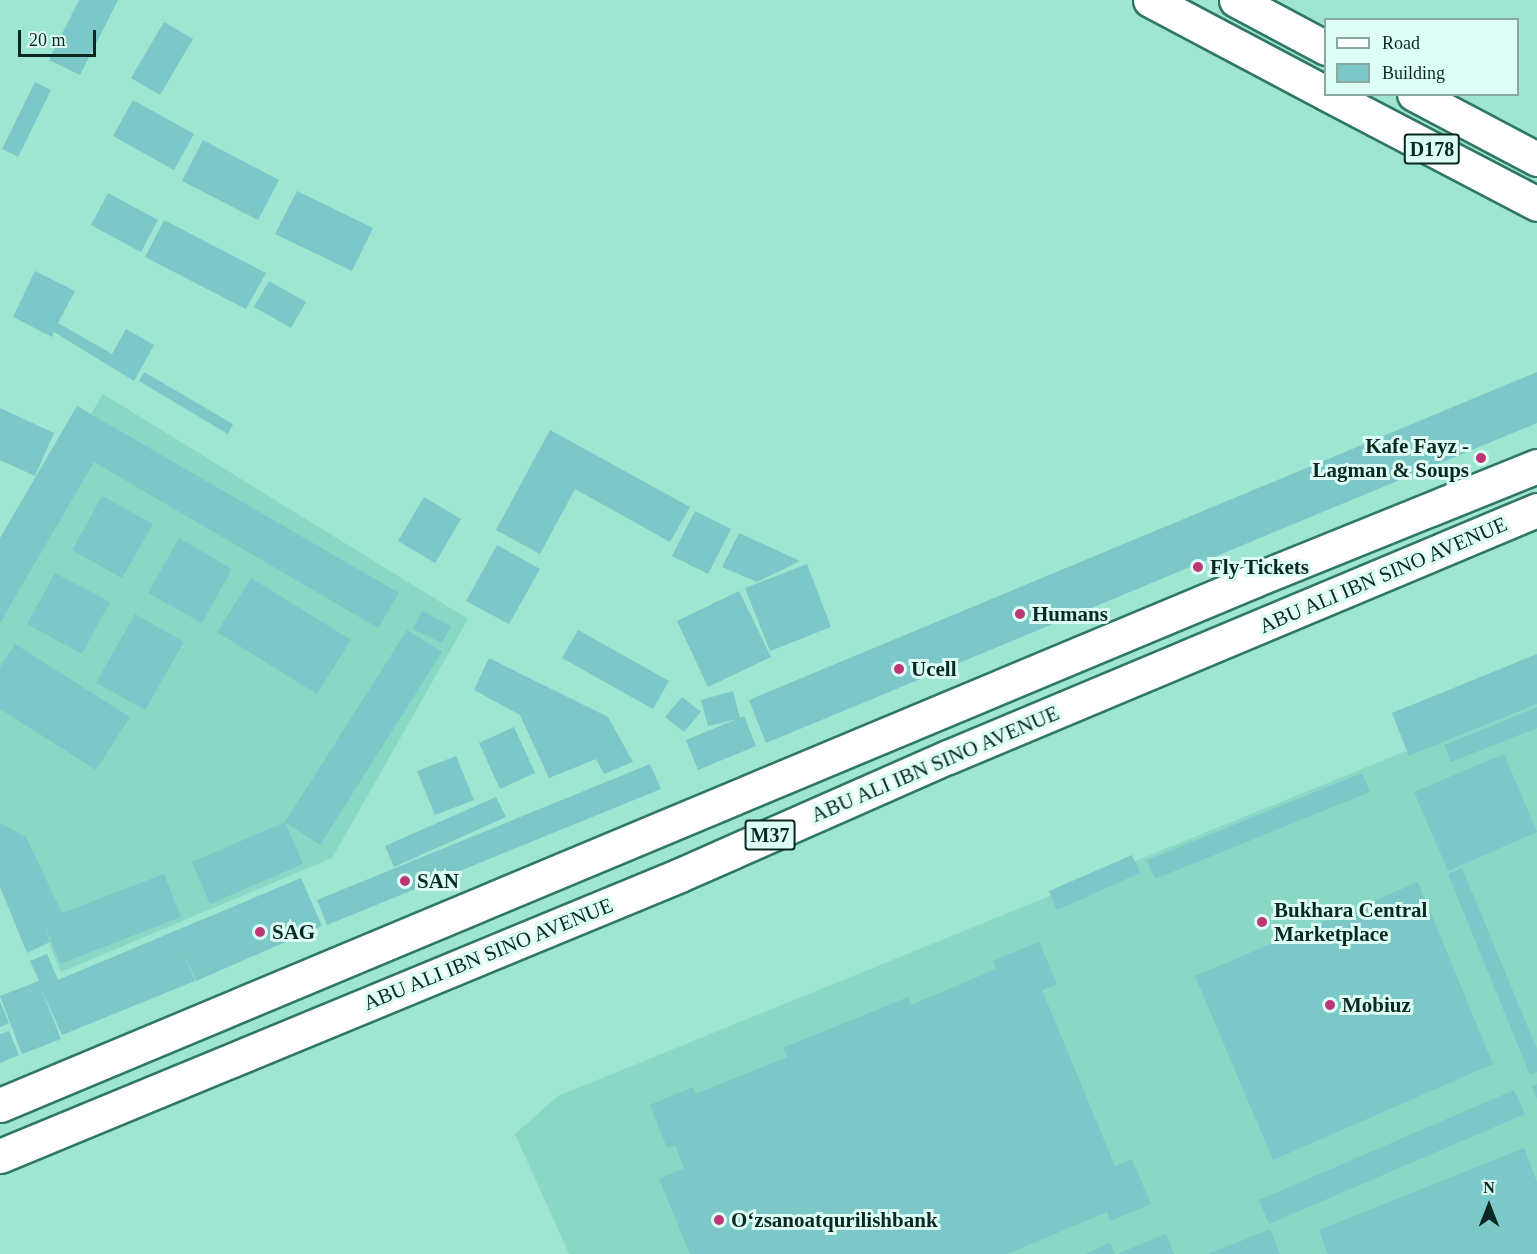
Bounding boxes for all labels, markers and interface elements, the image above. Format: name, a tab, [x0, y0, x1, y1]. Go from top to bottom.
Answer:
scale bar	[21, 18, 99, 56]
legend	[1324, 18, 1519, 96]
text: 20 m	[29, 30, 66, 50]
text: Road	[1382, 33, 1420, 53]
text: Building	[1382, 63, 1445, 83]
road number: D178	[1404, 132, 1460, 166]
place label: Kafe Fayz - Lagman & Soups	[1313, 433, 1469, 483]
marker: Kafe Fayz - Lagman & Soups	[1474, 451, 1488, 465]
street label: ABU ALI IBN SINO AVENUE	[1254, 511, 1512, 639]
place label: Fly Tickets	[1210, 554, 1309, 580]
marker: Fly Tickets	[1191, 560, 1205, 574]
place label: Humans	[1032, 601, 1108, 627]
marker: Humans	[1013, 607, 1027, 621]
place label: Ucell	[911, 656, 956, 682]
marker: Ucell	[892, 662, 906, 676]
street label: ABU ALI IBN SINO AVENUE	[806, 700, 1064, 828]
road number: M37	[744, 818, 796, 852]
place label: SAN	[417, 868, 459, 894]
marker: SAN	[398, 874, 412, 888]
street label: ABU ALI IBN SINO AVENUE	[359, 892, 617, 1016]
place label: Bukhara Central Marketplace	[1274, 897, 1427, 947]
marker: Bukhara Central Marketplace	[1255, 915, 1269, 929]
place label: SAG	[272, 919, 315, 945]
marker: SAG	[253, 925, 267, 939]
place label: Mobiuz	[1342, 992, 1411, 1018]
marker: Mobiuz	[1323, 998, 1337, 1012]
north arrow	[1459, 1176, 1519, 1236]
text: N	[1483, 1179, 1495, 1196]
place label: Oʻzsanoatqurilishbank	[731, 1207, 938, 1233]
marker: Oʻzsanoatqurilishbank	[712, 1213, 726, 1227]

